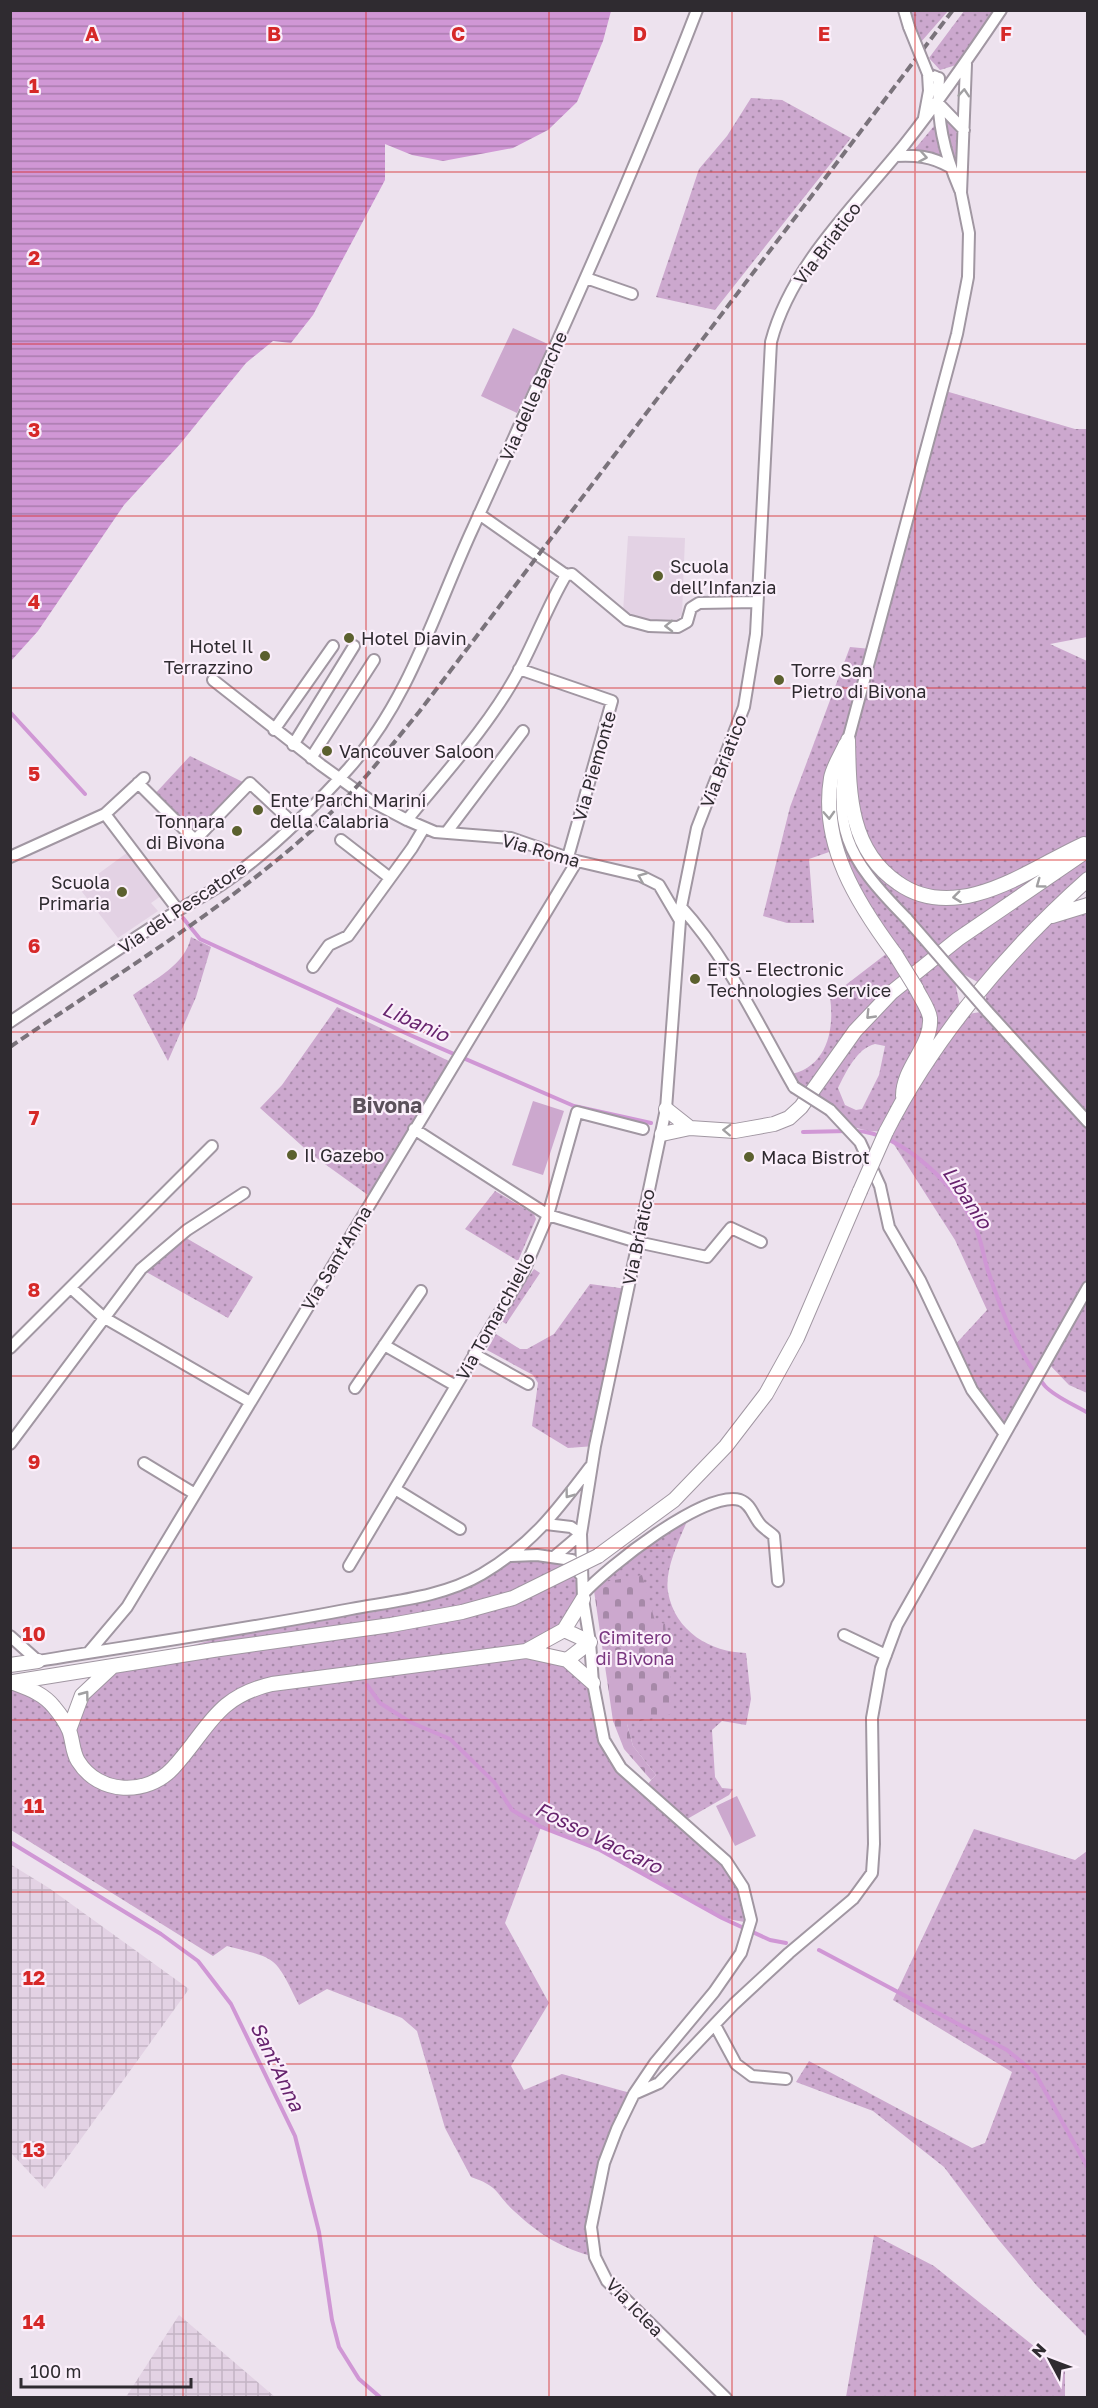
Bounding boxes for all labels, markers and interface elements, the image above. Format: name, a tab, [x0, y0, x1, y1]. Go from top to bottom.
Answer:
text: A	[85, 21, 99, 45]
text: B	[267, 21, 281, 45]
text: C	[451, 21, 465, 45]
text: D	[633, 21, 647, 45]
text: E	[818, 21, 830, 45]
text: F	[1000, 21, 1012, 45]
text: 1	[29, 73, 39, 97]
one-way arrow	[957, 88, 970, 97]
one-way arrow	[919, 150, 928, 162]
street label: Via Briatico	[789, 197, 865, 289]
text: 2	[28, 245, 40, 269]
street label: Via delle Barche	[495, 328, 571, 464]
text: 3	[28, 417, 40, 441]
place label: Scuola dell’Infanzia	[670, 555, 776, 598]
marker: Scuola dell’Infanzia	[651, 569, 665, 583]
text: 4	[28, 589, 40, 613]
one-way arrow	[664, 620, 673, 633]
place label: Hotel Diavin	[361, 627, 467, 649]
marker: Hotel Diavin	[342, 631, 356, 645]
place label: Hotel Il Terrazzino	[164, 635, 253, 678]
marker: Hotel Il Terrazzino	[258, 649, 272, 663]
place label: Torre San Pietro di Bivona	[791, 659, 926, 702]
marker: Torre San Pietro di Bivona	[772, 673, 786, 687]
street label: Via Piemonte	[568, 708, 620, 824]
street label: Via Briatico	[695, 711, 751, 811]
place label: Vancouver Saloon	[339, 740, 494, 762]
marker: Vancouver Saloon	[320, 744, 334, 758]
text: 5	[28, 761, 40, 785]
place label: Ente Parchi Marini della Calabria	[270, 789, 426, 832]
marker: Ente Parchi Marini della Calabria	[251, 803, 265, 817]
place label: Tonnara di Bivona	[146, 810, 225, 853]
one-way arrow	[822, 811, 835, 820]
marker: Tonnara di Bivona	[230, 824, 244, 838]
street label: Via Roma	[499, 828, 583, 872]
street label: Via del Pescatore	[114, 856, 250, 958]
place label: Scuola Primaria	[38, 871, 110, 914]
one-way arrow	[637, 872, 648, 884]
one-way arrow	[1035, 876, 1046, 887]
marker: Scuola Primaria	[115, 885, 129, 899]
one-way arrow	[952, 890, 961, 903]
text: 6	[28, 933, 40, 957]
place label: ETS - Electronic Technologies Service	[707, 958, 891, 1001]
marker: ETS - Electronic Technologies Service	[688, 972, 702, 986]
water label: Libanio	[379, 996, 454, 1047]
one-way arrow	[866, 1008, 877, 1019]
district label: Bivona	[352, 1092, 422, 1118]
text: 7	[29, 1105, 40, 1129]
one-way arrow	[722, 1124, 731, 1136]
place label: Il Gazebo	[304, 1144, 384, 1166]
place label: Maca Bistrot	[761, 1146, 870, 1168]
marker: Il Gazebo	[285, 1148, 299, 1162]
marker: Maca Bistrot	[742, 1150, 756, 1164]
water label: Libanio	[938, 1161, 998, 1234]
street label: Via Briatico	[617, 1187, 659, 1287]
street label: Via Sant'Anna	[296, 1202, 376, 1314]
street label: Via Tomarchiello	[451, 1248, 539, 1384]
text: 8	[28, 1277, 40, 1301]
text: 9	[28, 1449, 40, 1473]
one-way arrow	[565, 1488, 576, 1499]
text: 10	[22, 1621, 46, 1645]
park label: Cimitero di Bivona	[595, 1626, 675, 1669]
one-way arrow	[77, 1690, 88, 1701]
text: 11	[24, 1793, 44, 1817]
water label: Fosso Vaccaro	[532, 1796, 667, 1878]
text: 12	[23, 1965, 45, 1989]
water label: Sant'Anna	[246, 2017, 310, 2115]
text: 13	[23, 2137, 45, 2161]
street label: Via Iclea	[602, 2273, 668, 2341]
text: 14	[23, 2309, 45, 2333]
north arrow	[1020, 2330, 1080, 2390]
text: N	[1027, 2339, 1050, 2361]
scale bar	[21, 2351, 190, 2389]
text: 100 m	[30, 2360, 81, 2382]

